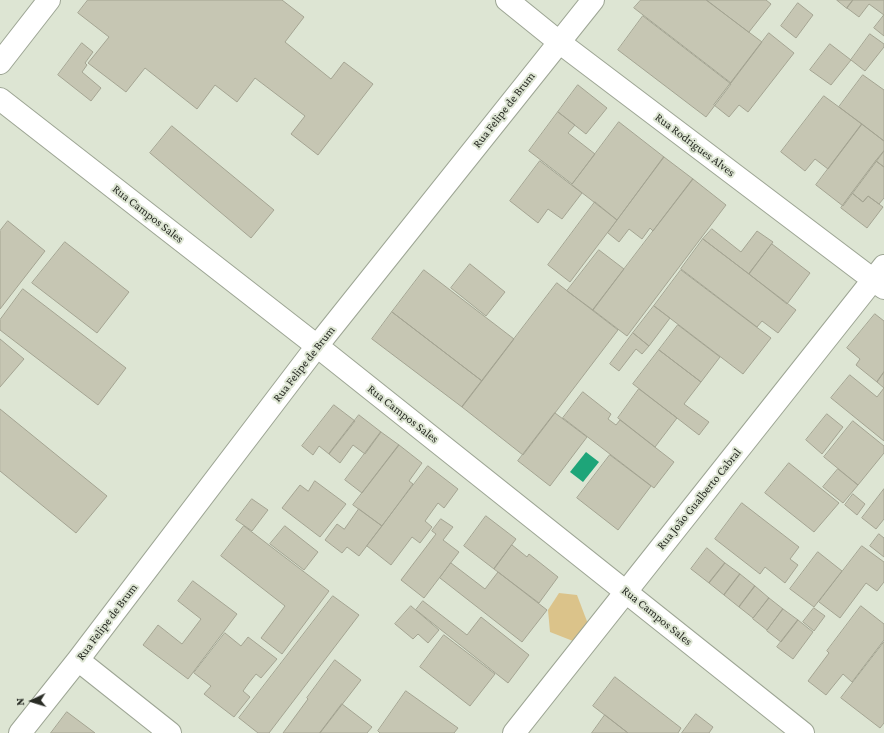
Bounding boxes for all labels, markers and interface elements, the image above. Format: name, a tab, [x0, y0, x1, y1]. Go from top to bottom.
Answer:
street label: Rua Felipe de Brum	[470, 69, 538, 151]
street label: Rua Rodrigues Alves	[652, 110, 738, 180]
street label: Rua Campos Sales	[110, 182, 186, 246]
street label: Rua Felipe de Brum	[270, 323, 338, 405]
street label: Rua Campos Sales	[365, 382, 441, 446]
street label: Rua João Gualberto Cabral	[654, 446, 744, 552]
street label: Rua Felipe de Brum	[73, 581, 141, 663]
street label: Rua Campos Sales	[619, 583, 695, 649]
north arrow	[12, 681, 52, 721]
text: N	[14, 698, 26, 706]

